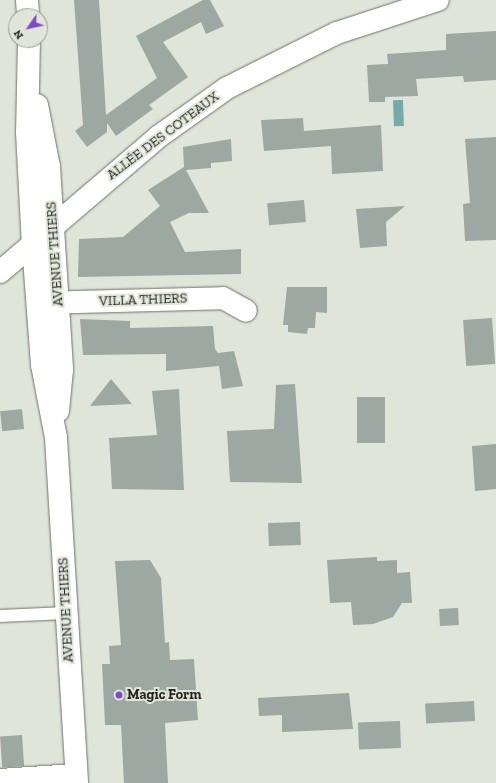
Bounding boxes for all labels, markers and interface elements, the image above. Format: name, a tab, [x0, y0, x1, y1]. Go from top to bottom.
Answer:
north arrow	[8, 8, 48, 48]
text: N	[11, 27, 26, 42]
street label: ALLÉE DES COTEAUX	[104, 88, 222, 184]
street label: AVENUE THIERS	[43, 201, 67, 307]
street label: VILLA THIERS	[98, 290, 188, 310]
street label: AVENUE THIERS	[55, 557, 77, 663]
place label: Magic Form	[127, 687, 201, 703]
marker: Magic Form	[114, 690, 124, 700]

